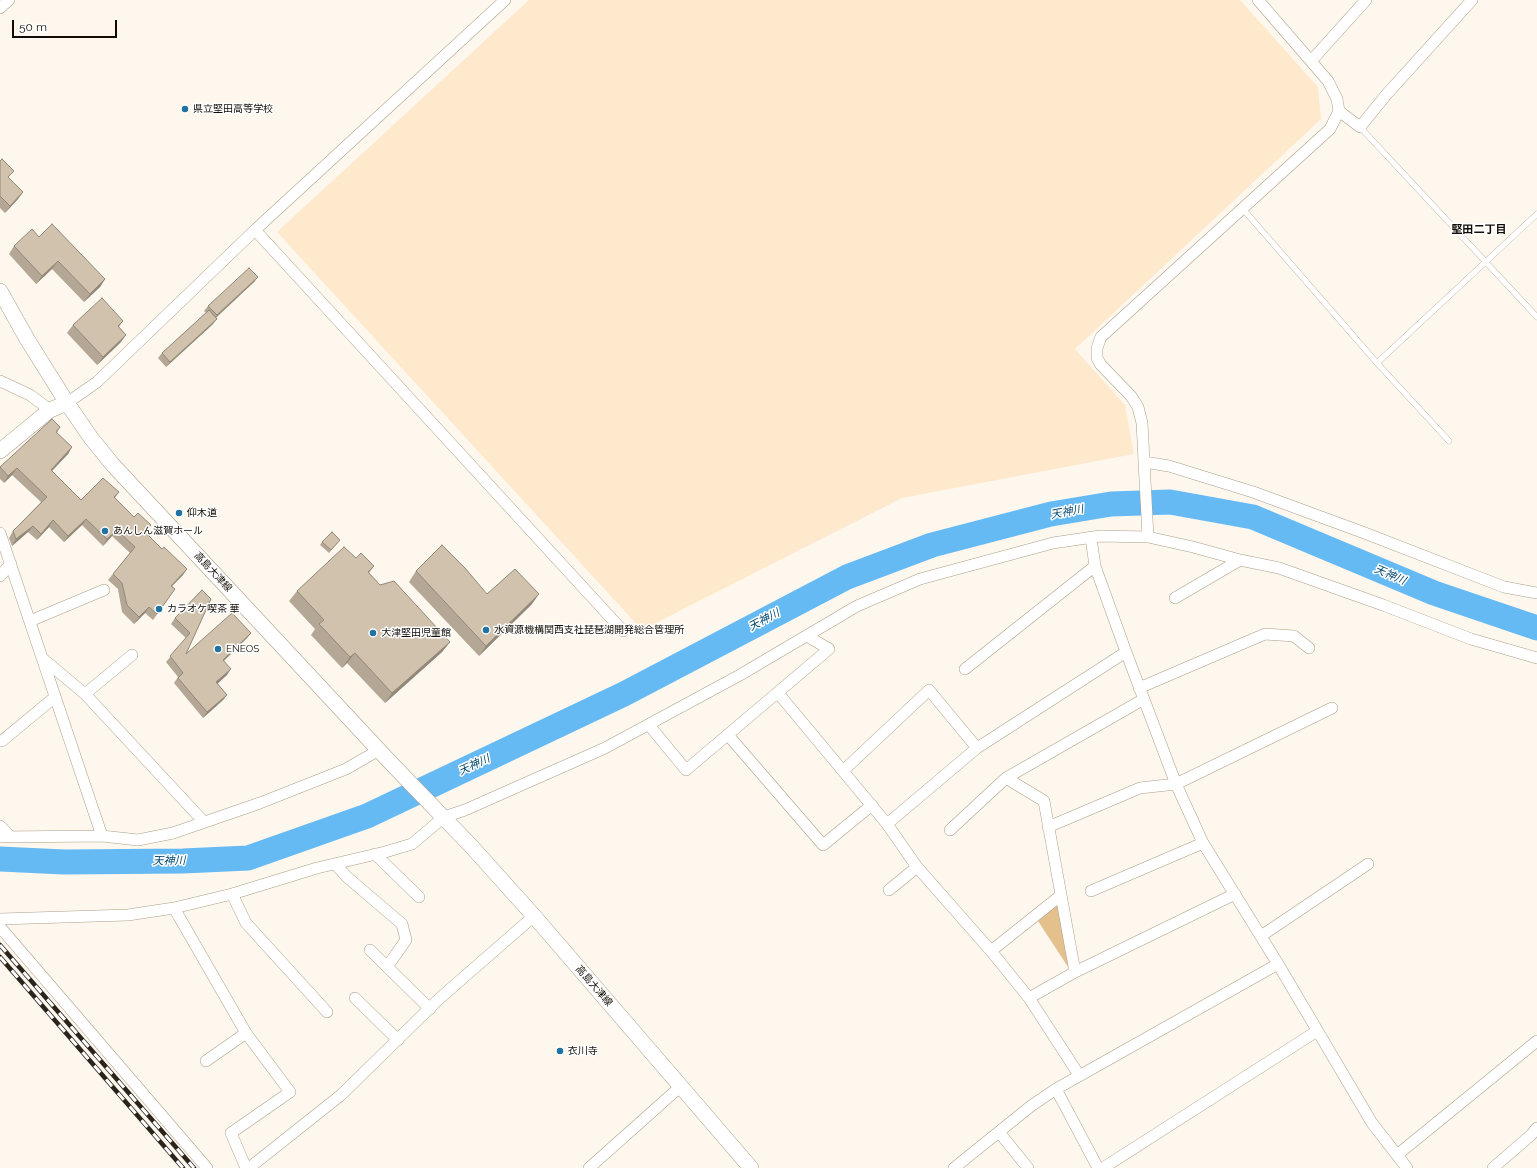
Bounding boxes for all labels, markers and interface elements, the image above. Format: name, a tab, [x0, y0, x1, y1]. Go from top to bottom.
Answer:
scale bar	[14, 12, 119, 38]
text: 50 m	[19, 20, 47, 34]
place label: 県立堅田高等学校	[193, 103, 273, 115]
marker: 県立堅田高等学校	[180, 104, 190, 114]
district label: 堅田二丁目	[1452, 223, 1506, 237]
water label: 天神川	[1050, 503, 1084, 521]
place label: 仰木道	[187, 507, 217, 519]
marker: 仰木道	[174, 508, 184, 518]
place label: あんしん滋賀ホール	[113, 525, 203, 537]
marker: あんしん滋賀ホール	[100, 526, 110, 536]
street label: 高島大津線	[192, 550, 234, 594]
water label: 天神川	[1372, 562, 1408, 588]
place label: カラオケ喫茶 華	[167, 603, 240, 615]
marker: カラオケ喫茶 華	[154, 604, 164, 614]
water label: 天神川	[746, 606, 782, 634]
place label: 水資源機構関西支社琵琶湖開発総合管理所	[494, 624, 684, 636]
marker: 水資源機構関西支社琵琶湖開発総合管理所	[481, 625, 491, 635]
place label: 大津堅田児童館	[381, 627, 451, 639]
marker: 大津堅田児童館	[368, 628, 378, 638]
place label: ENEOS	[226, 643, 259, 655]
marker: ENEOS	[213, 644, 223, 654]
water label: 天神川	[456, 752, 492, 778]
water label: 天神川	[152, 854, 186, 868]
street label: 高島大津線	[573, 963, 615, 1009]
place label: 衣川寺	[568, 1045, 598, 1057]
marker: 衣川寺	[555, 1046, 565, 1056]

